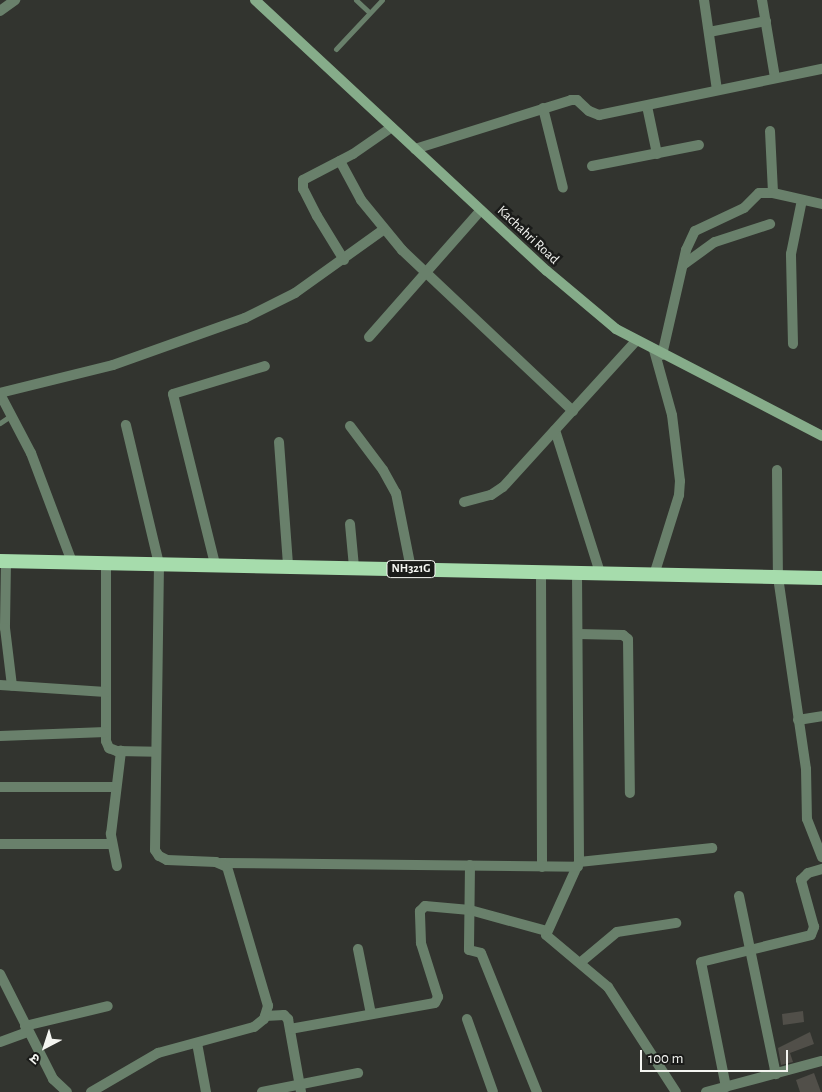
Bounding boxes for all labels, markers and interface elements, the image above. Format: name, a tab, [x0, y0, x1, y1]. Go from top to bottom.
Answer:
street label: Kachahri Road	[494, 202, 562, 268]
road number: NH321G	[386, 560, 436, 578]
north arrow	[20, 1022, 70, 1072]
scale bar	[642, 1040, 790, 1072]
text: उ	[28, 1050, 43, 1066]
text: 100 m	[648, 1051, 683, 1066]

